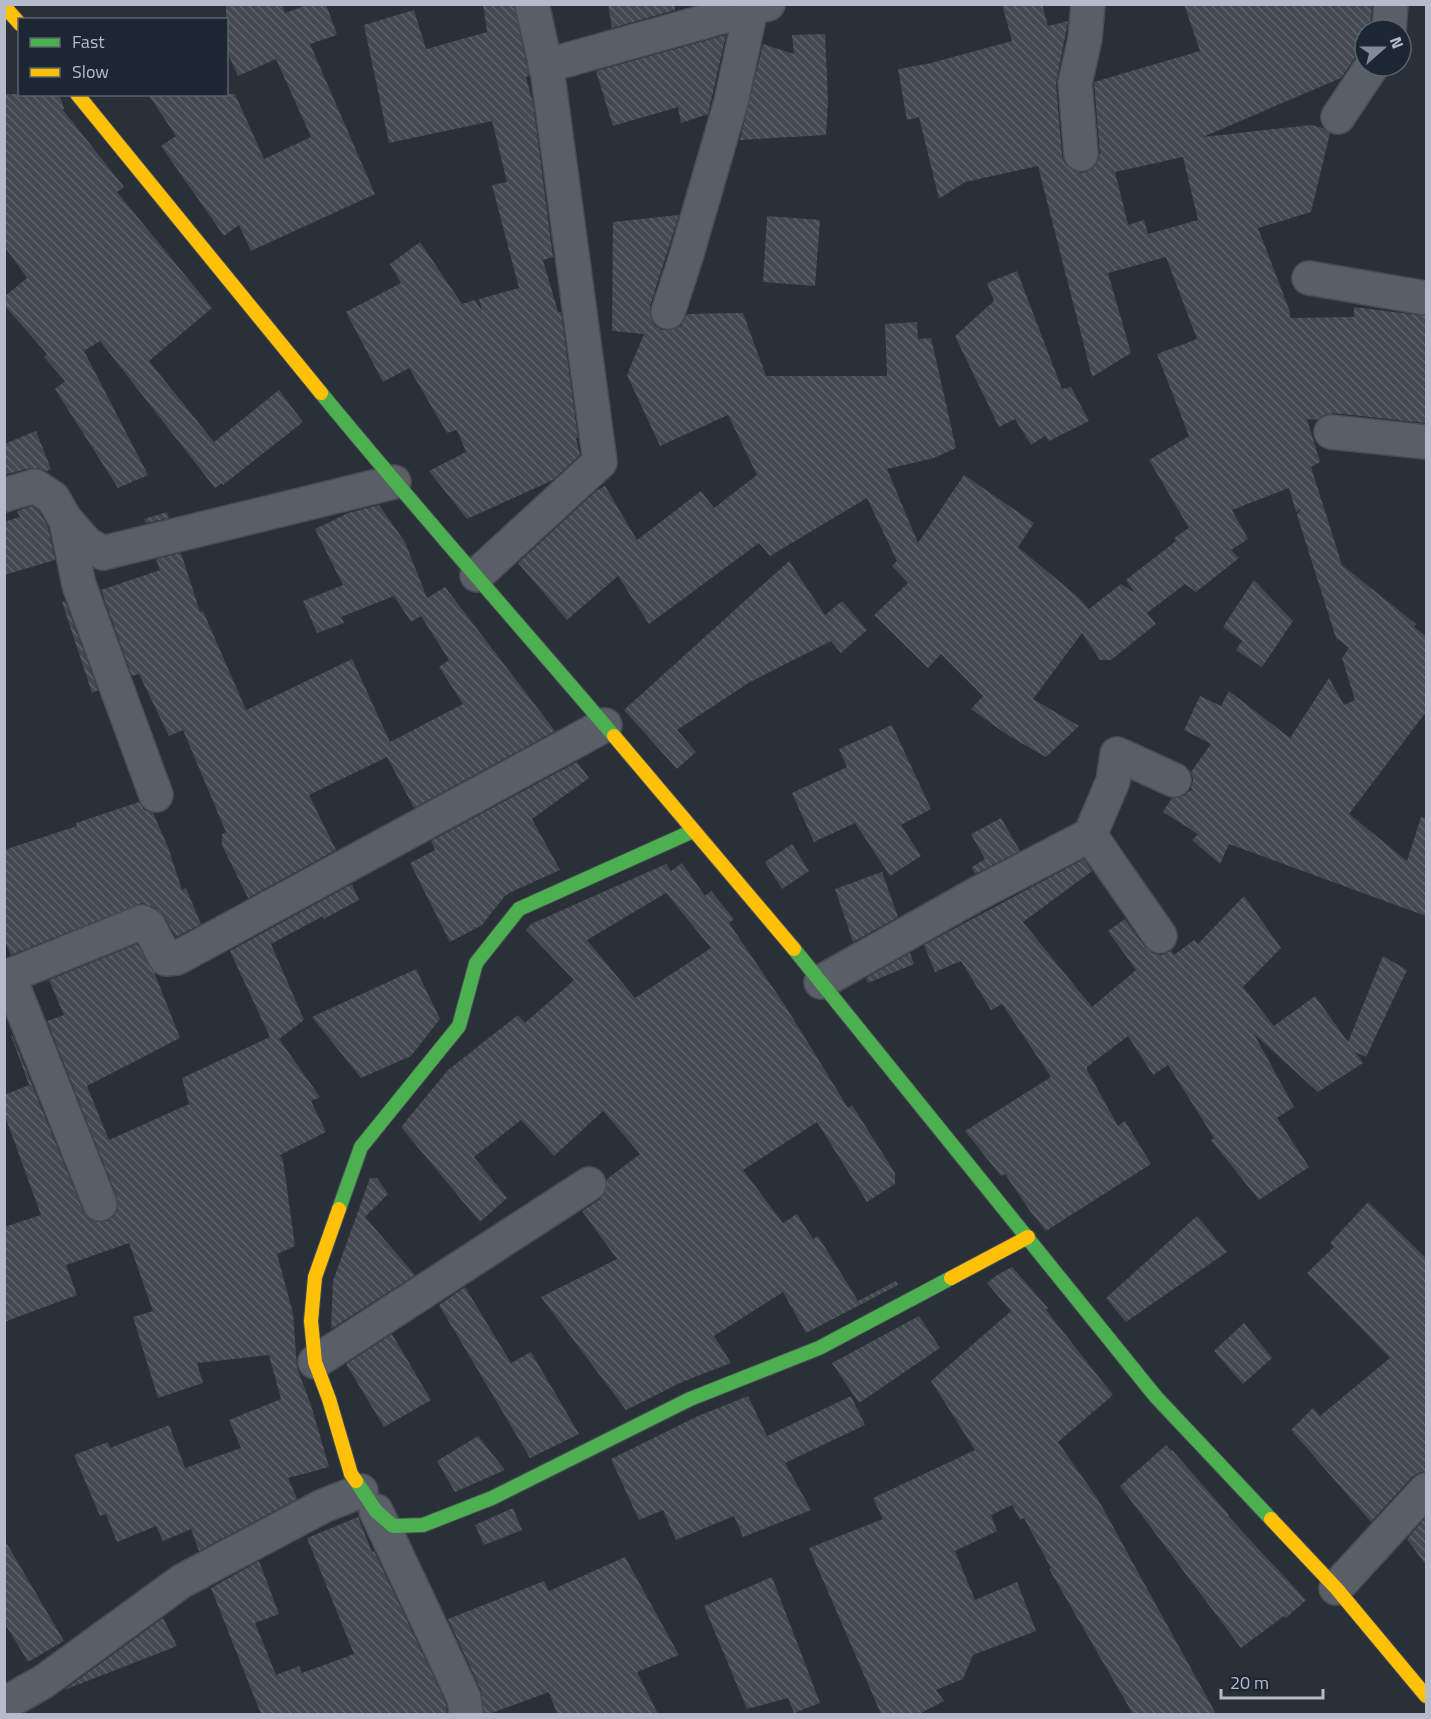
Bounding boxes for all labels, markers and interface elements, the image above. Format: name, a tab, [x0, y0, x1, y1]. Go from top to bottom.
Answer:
legend	[18, 18, 228, 96]
north arrow	[1353, 18, 1413, 78]
text: Fast	[72, 28, 105, 55]
text: N	[1384, 33, 1410, 52]
text: Slow	[72, 58, 109, 85]
scale bar	[1221, 1662, 1323, 1700]
text: 20 m	[1230, 1669, 1269, 1696]

